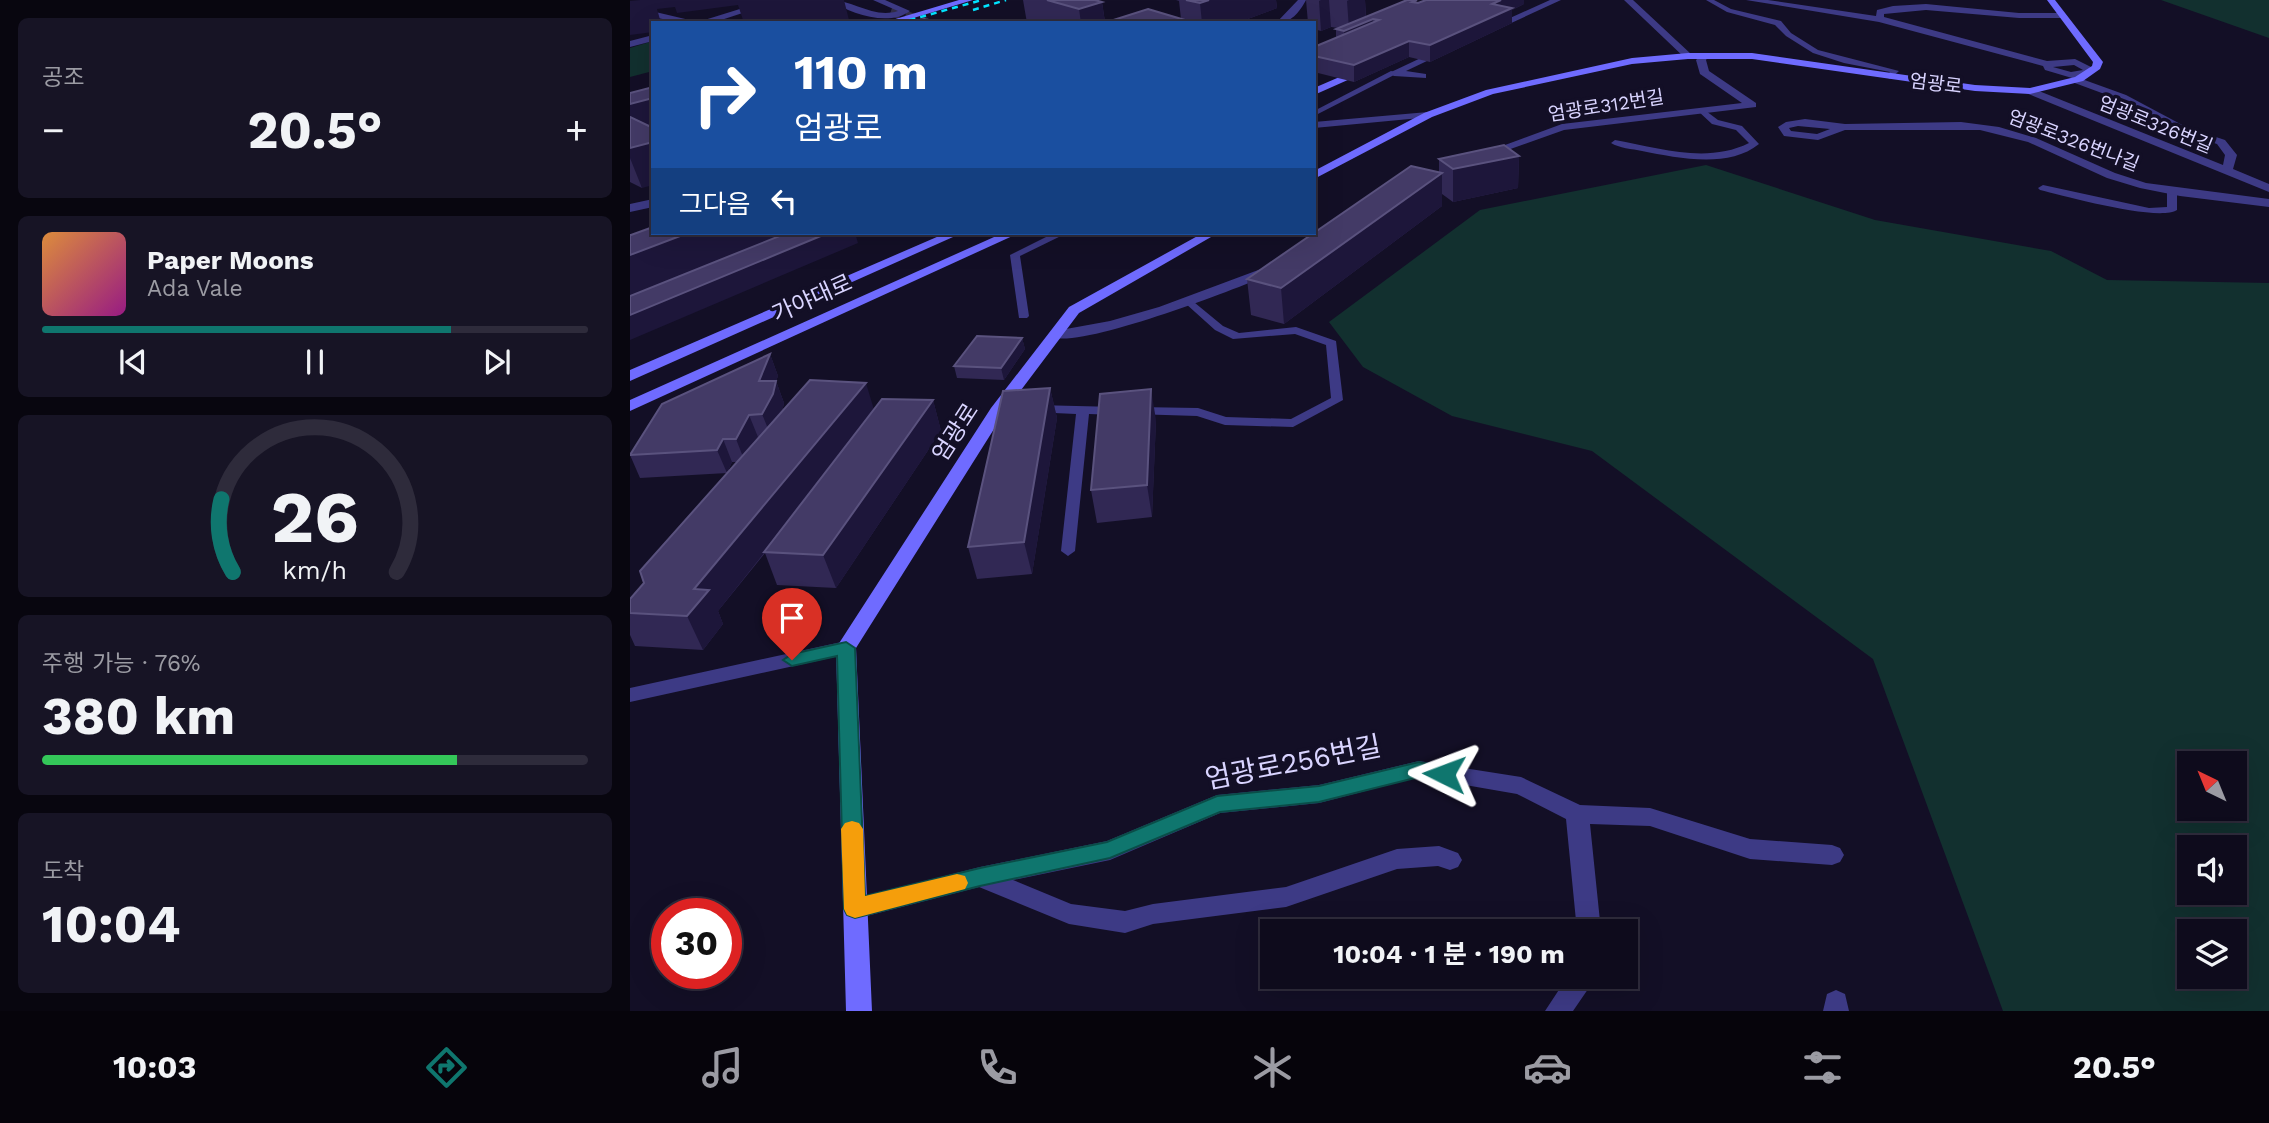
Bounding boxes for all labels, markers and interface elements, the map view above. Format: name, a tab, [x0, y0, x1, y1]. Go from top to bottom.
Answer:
text: 110 m	[794, 43, 928, 101]
icon: right	[679, 49, 770, 140]
text: 공조	[42, 64, 84, 91]
street label: 엄광로	[1909, 69, 1963, 98]
street label: 엄광로312번길	[1547, 85, 1666, 126]
street label: 엄광로326번길	[2095, 91, 2216, 158]
text: 20.5°	[247, 100, 383, 161]
street label: 엄광로326번나길	[2005, 105, 2143, 176]
text: −	[42, 108, 65, 152]
text: +	[565, 108, 588, 152]
text: 엄광로	[794, 109, 882, 147]
icon: left	[765, 182, 803, 220]
text: 그다음	[679, 189, 751, 219]
text: Paper Moons	[147, 245, 314, 275]
street label: 가야대로	[768, 269, 856, 328]
text: Ada Vale	[147, 275, 243, 302]
icon: previous	[114, 343, 152, 381]
icon: pause	[296, 343, 334, 381]
icon: next	[478, 343, 516, 381]
street label: 엄광로	[927, 398, 984, 466]
text: 26	[271, 474, 359, 560]
text: km/h	[283, 555, 347, 584]
pin	[762, 588, 822, 660]
icon: arrive	[773, 599, 811, 637]
text: 주행 가능 · 76%	[42, 650, 201, 677]
text: 380 km	[42, 686, 235, 747]
street label: 엄광로256번길	[1202, 729, 1384, 796]
position arrow	[1407, 737, 1481, 811]
north arrow	[2177, 751, 2247, 821]
map controls	[2177, 751, 2247, 989]
button: sound	[2177, 835, 2247, 905]
text: 도착	[42, 858, 84, 885]
text: 10:04	[42, 894, 181, 955]
speed limit sign: 30	[651, 898, 742, 989]
button: layers	[2177, 919, 2247, 989]
text: 10:04 · 1 분 · 190 m	[1333, 939, 1565, 969]
icon: directions	[422, 1043, 471, 1092]
icon: music	[698, 1043, 747, 1092]
icon: phone	[973, 1043, 1022, 1092]
icon: climate	[1248, 1043, 1297, 1092]
icon: car	[1523, 1043, 1572, 1092]
icon: filters	[1798, 1043, 1847, 1092]
text: 10:03	[113, 1048, 196, 1086]
text: 20.5°	[2073, 1048, 2156, 1086]

